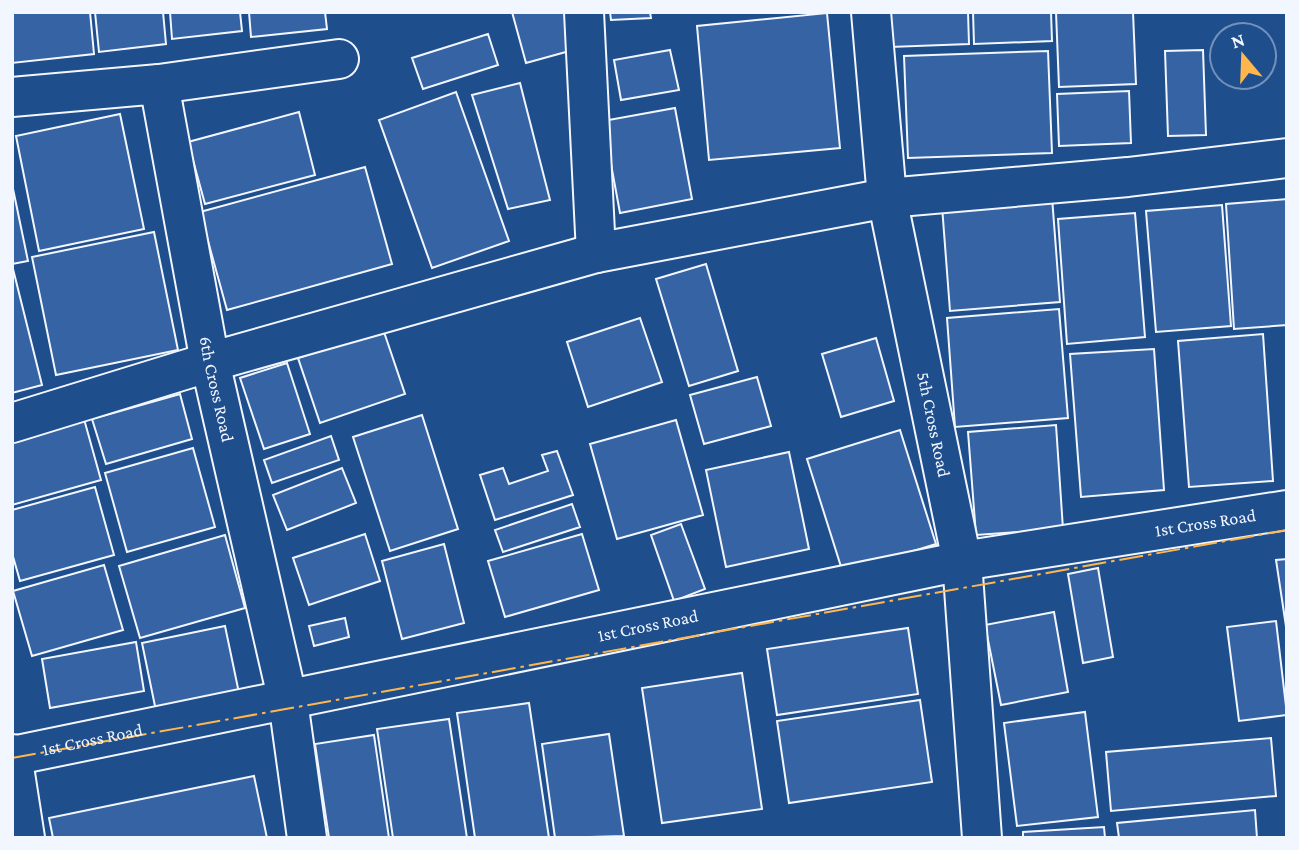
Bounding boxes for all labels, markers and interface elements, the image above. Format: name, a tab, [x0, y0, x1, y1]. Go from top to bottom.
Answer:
north arrow	[1208, 21, 1278, 91]
text: N	[1228, 28, 1247, 52]
street label: 6th Cross Road	[195, 335, 238, 444]
street label: 5th Cross Road	[913, 370, 955, 479]
street label: 1st Cross Road	[1153, 505, 1258, 541]
street label: 1st Cross Road	[596, 605, 700, 646]
street label: 1st Cross Road	[40, 719, 145, 760]

